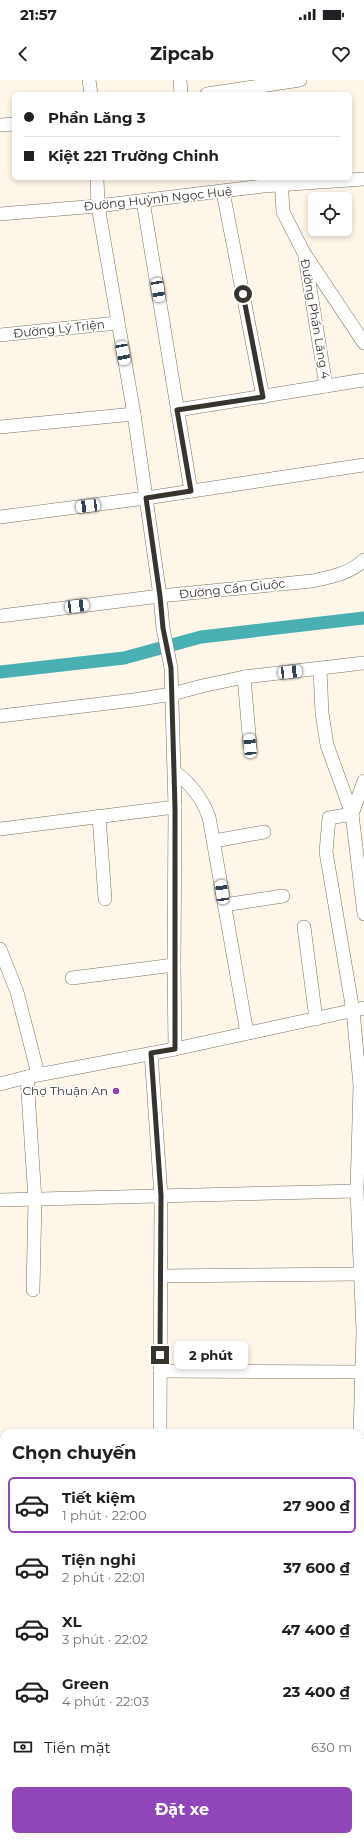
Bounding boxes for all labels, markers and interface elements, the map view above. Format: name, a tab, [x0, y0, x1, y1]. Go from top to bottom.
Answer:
text: 21:57	[20, 5, 57, 24]
icon: back	[12, 43, 34, 65]
text: Zipcab	[150, 43, 214, 65]
icon: heart	[330, 43, 352, 65]
text: Phần Lăng 3	[48, 108, 146, 127]
text: Kiệt 221 Trường Chinh	[48, 146, 219, 165]
street label: Đường Huỳnh Ngọc Huệ	[83, 183, 233, 214]
map controls	[308, 192, 352, 236]
button: locate	[308, 192, 352, 236]
street label: Đường Phần Lăng 4	[298, 258, 333, 380]
car	[150, 277, 166, 303]
route start	[234, 285, 252, 303]
street label: Đường Lý Triện	[13, 316, 105, 341]
car	[115, 340, 131, 366]
car	[75, 499, 101, 513]
street label: Đường Cần Giuộc	[178, 575, 286, 602]
car	[64, 599, 90, 613]
car	[277, 665, 303, 679]
car	[243, 734, 257, 758]
car	[214, 879, 230, 905]
place label: Chợ Thuận An	[23, 1083, 108, 1098]
marker: Chợ Thuận An	[111, 1086, 121, 1096]
callout: 2 phút	[174, 1341, 248, 1369]
route end	[151, 1346, 169, 1364]
text: 2 phút	[189, 1347, 233, 1363]
text: Chọn chuyến	[12, 1442, 137, 1464]
icon: car	[14, 1487, 50, 1523]
text: Tiết kiệm	[62, 1488, 136, 1507]
text: 27 900 ₫	[283, 1496, 350, 1515]
text: 1 phút · 22:00	[62, 1507, 147, 1523]
icon: car	[14, 1549, 50, 1585]
text: Tiện nghi	[62, 1550, 136, 1569]
text: 37 600 ₫	[283, 1558, 350, 1577]
text: 2 phút · 22:01	[62, 1569, 145, 1585]
icon: car	[14, 1611, 50, 1647]
text: XL	[62, 1612, 81, 1631]
text: 47 400 ₫	[281, 1620, 350, 1639]
text: 3 phút · 22:02	[62, 1631, 148, 1647]
icon: car	[14, 1673, 50, 1709]
text: Green	[62, 1674, 109, 1693]
text: 23 400 ₫	[283, 1682, 350, 1701]
text: 4 phút · 22:03	[62, 1693, 149, 1709]
icon: cash	[12, 1736, 34, 1758]
text: Tiền mặt	[44, 1738, 111, 1757]
text: 630 m	[311, 1739, 352, 1755]
button: Đặt xe	[12, 1787, 352, 1833]

